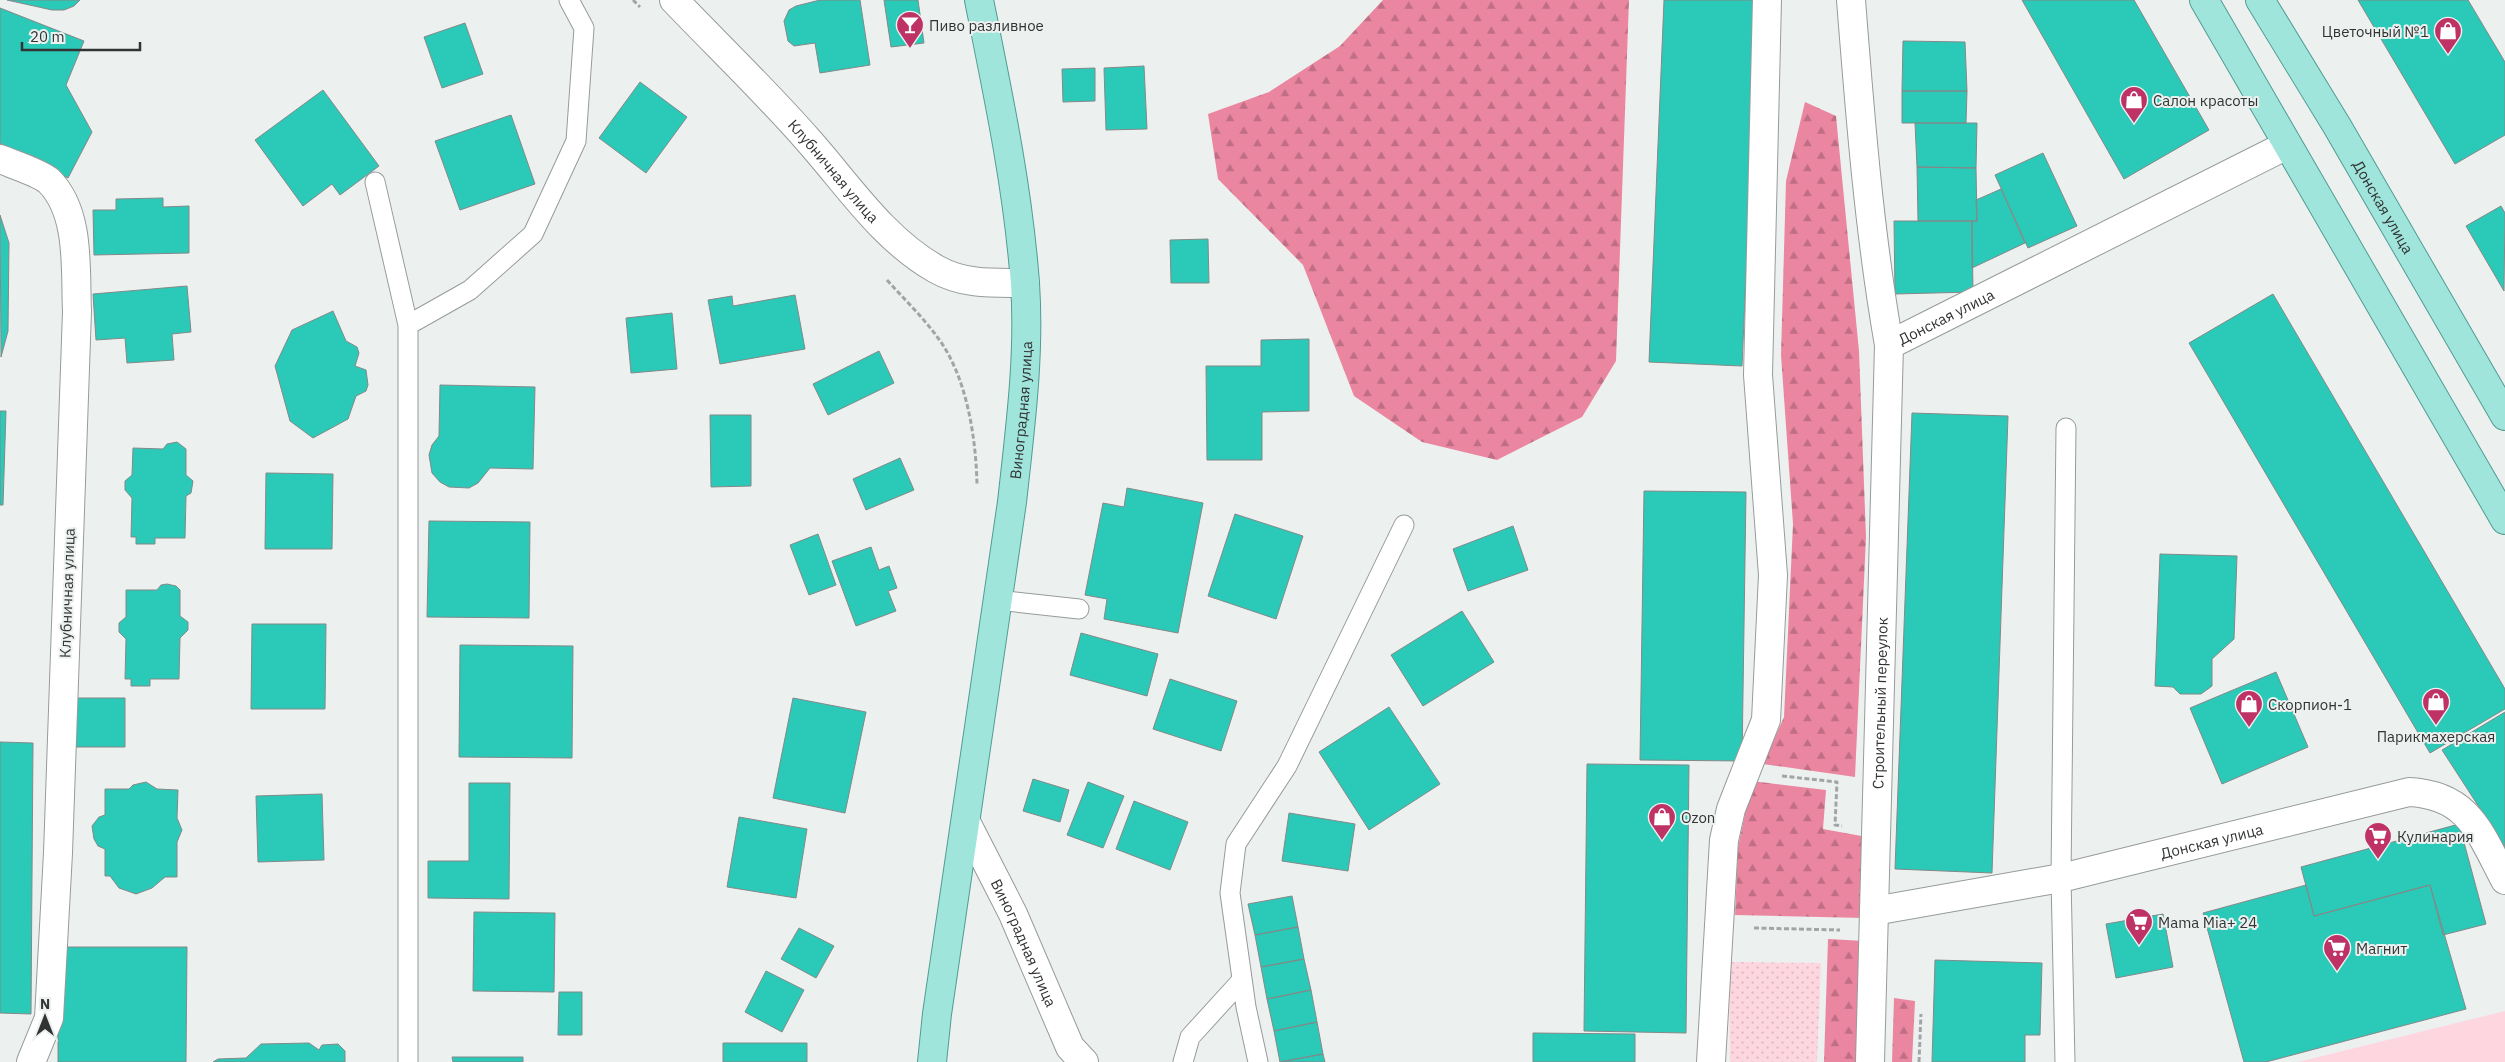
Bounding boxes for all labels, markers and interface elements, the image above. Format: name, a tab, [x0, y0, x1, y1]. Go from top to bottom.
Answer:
bar icon: Пиво разливное	[895, 10, 925, 49]
place label: Пиво разливное	[929, 16, 1044, 35]
shop icon: Цветочный №1	[2433, 16, 2463, 55]
scale bar	[22, 20, 140, 52]
place label: Цветочный №1	[2322, 22, 2429, 41]
text: 20 m	[30, 27, 65, 46]
shop icon: Салон красоты	[2119, 85, 2149, 124]
place label: Салон красоты	[2153, 91, 2258, 110]
street label: Клубничная улица	[784, 115, 883, 227]
street label: Донская улица	[2349, 157, 2418, 257]
street label: Донская улица	[1895, 284, 1997, 348]
street label: Виноградная улица	[1005, 341, 1036, 480]
street label: Клубничная улица	[55, 528, 79, 658]
street label: Строительный переулок	[1868, 617, 1891, 789]
shop icon: Парикмахерская	[2421, 687, 2451, 726]
shop icon: Скорпион-1	[2234, 689, 2264, 728]
place label: Скорпион-1	[2268, 695, 2352, 714]
place label: Парикмахерская	[2377, 727, 2495, 746]
shop icon: Ozon	[1647, 802, 1677, 841]
place label: Ozon	[1681, 808, 1715, 827]
street label: Донская улица	[2158, 819, 2265, 863]
supermarket icon: Кулинария	[2363, 821, 2393, 860]
place label: Кулинария	[2397, 827, 2473, 846]
street label: Виноградная улица	[987, 875, 1061, 1010]
supermarket icon: Mama Mia+ 24	[2124, 907, 2154, 946]
place label: Mama Mia+ 24	[2158, 913, 2257, 932]
supermarket icon: Магнит	[2322, 933, 2352, 972]
place label: Магнит	[2356, 939, 2407, 958]
north arrow	[20, 992, 70, 1042]
text: N	[40, 995, 50, 1013]

